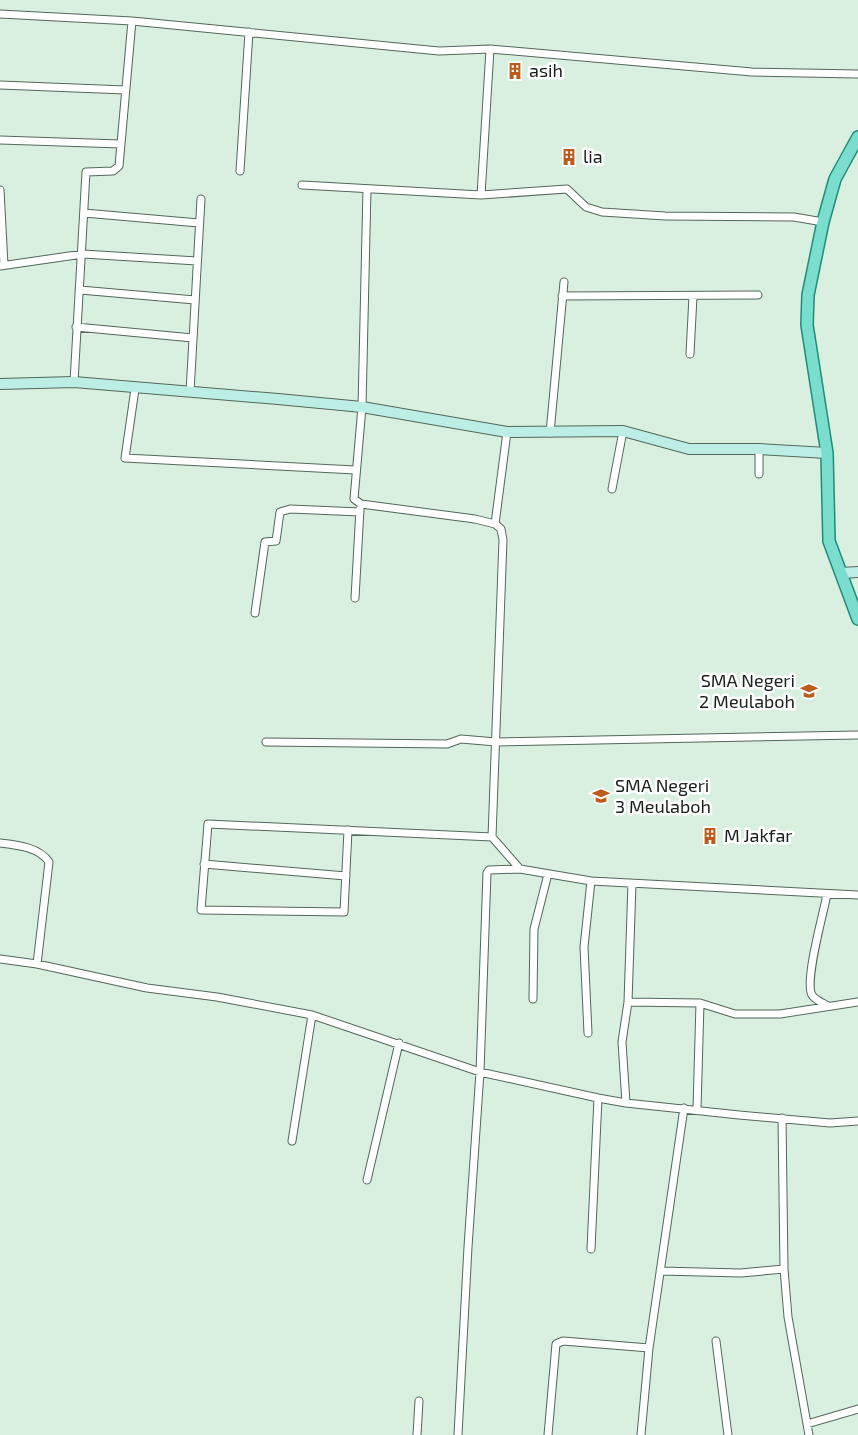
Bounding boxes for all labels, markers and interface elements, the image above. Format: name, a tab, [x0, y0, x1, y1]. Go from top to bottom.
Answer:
place label: asih	[529, 59, 563, 81]
building icon: asih	[505, 61, 525, 81]
place label: lia	[583, 145, 603, 167]
building icon: lia	[559, 147, 579, 167]
place label: SMA Negeri 2 Meulaboh	[699, 669, 795, 712]
school or university icon: SMA Negeri 2 Meulaboh	[799, 681, 819, 701]
place label: SMA Negeri 3 Meulaboh	[615, 774, 711, 817]
school or university icon: SMA Negeri 3 Meulaboh	[591, 786, 611, 806]
place label: M Jakfar	[724, 824, 793, 846]
building icon: M Jakfar	[700, 826, 720, 846]

